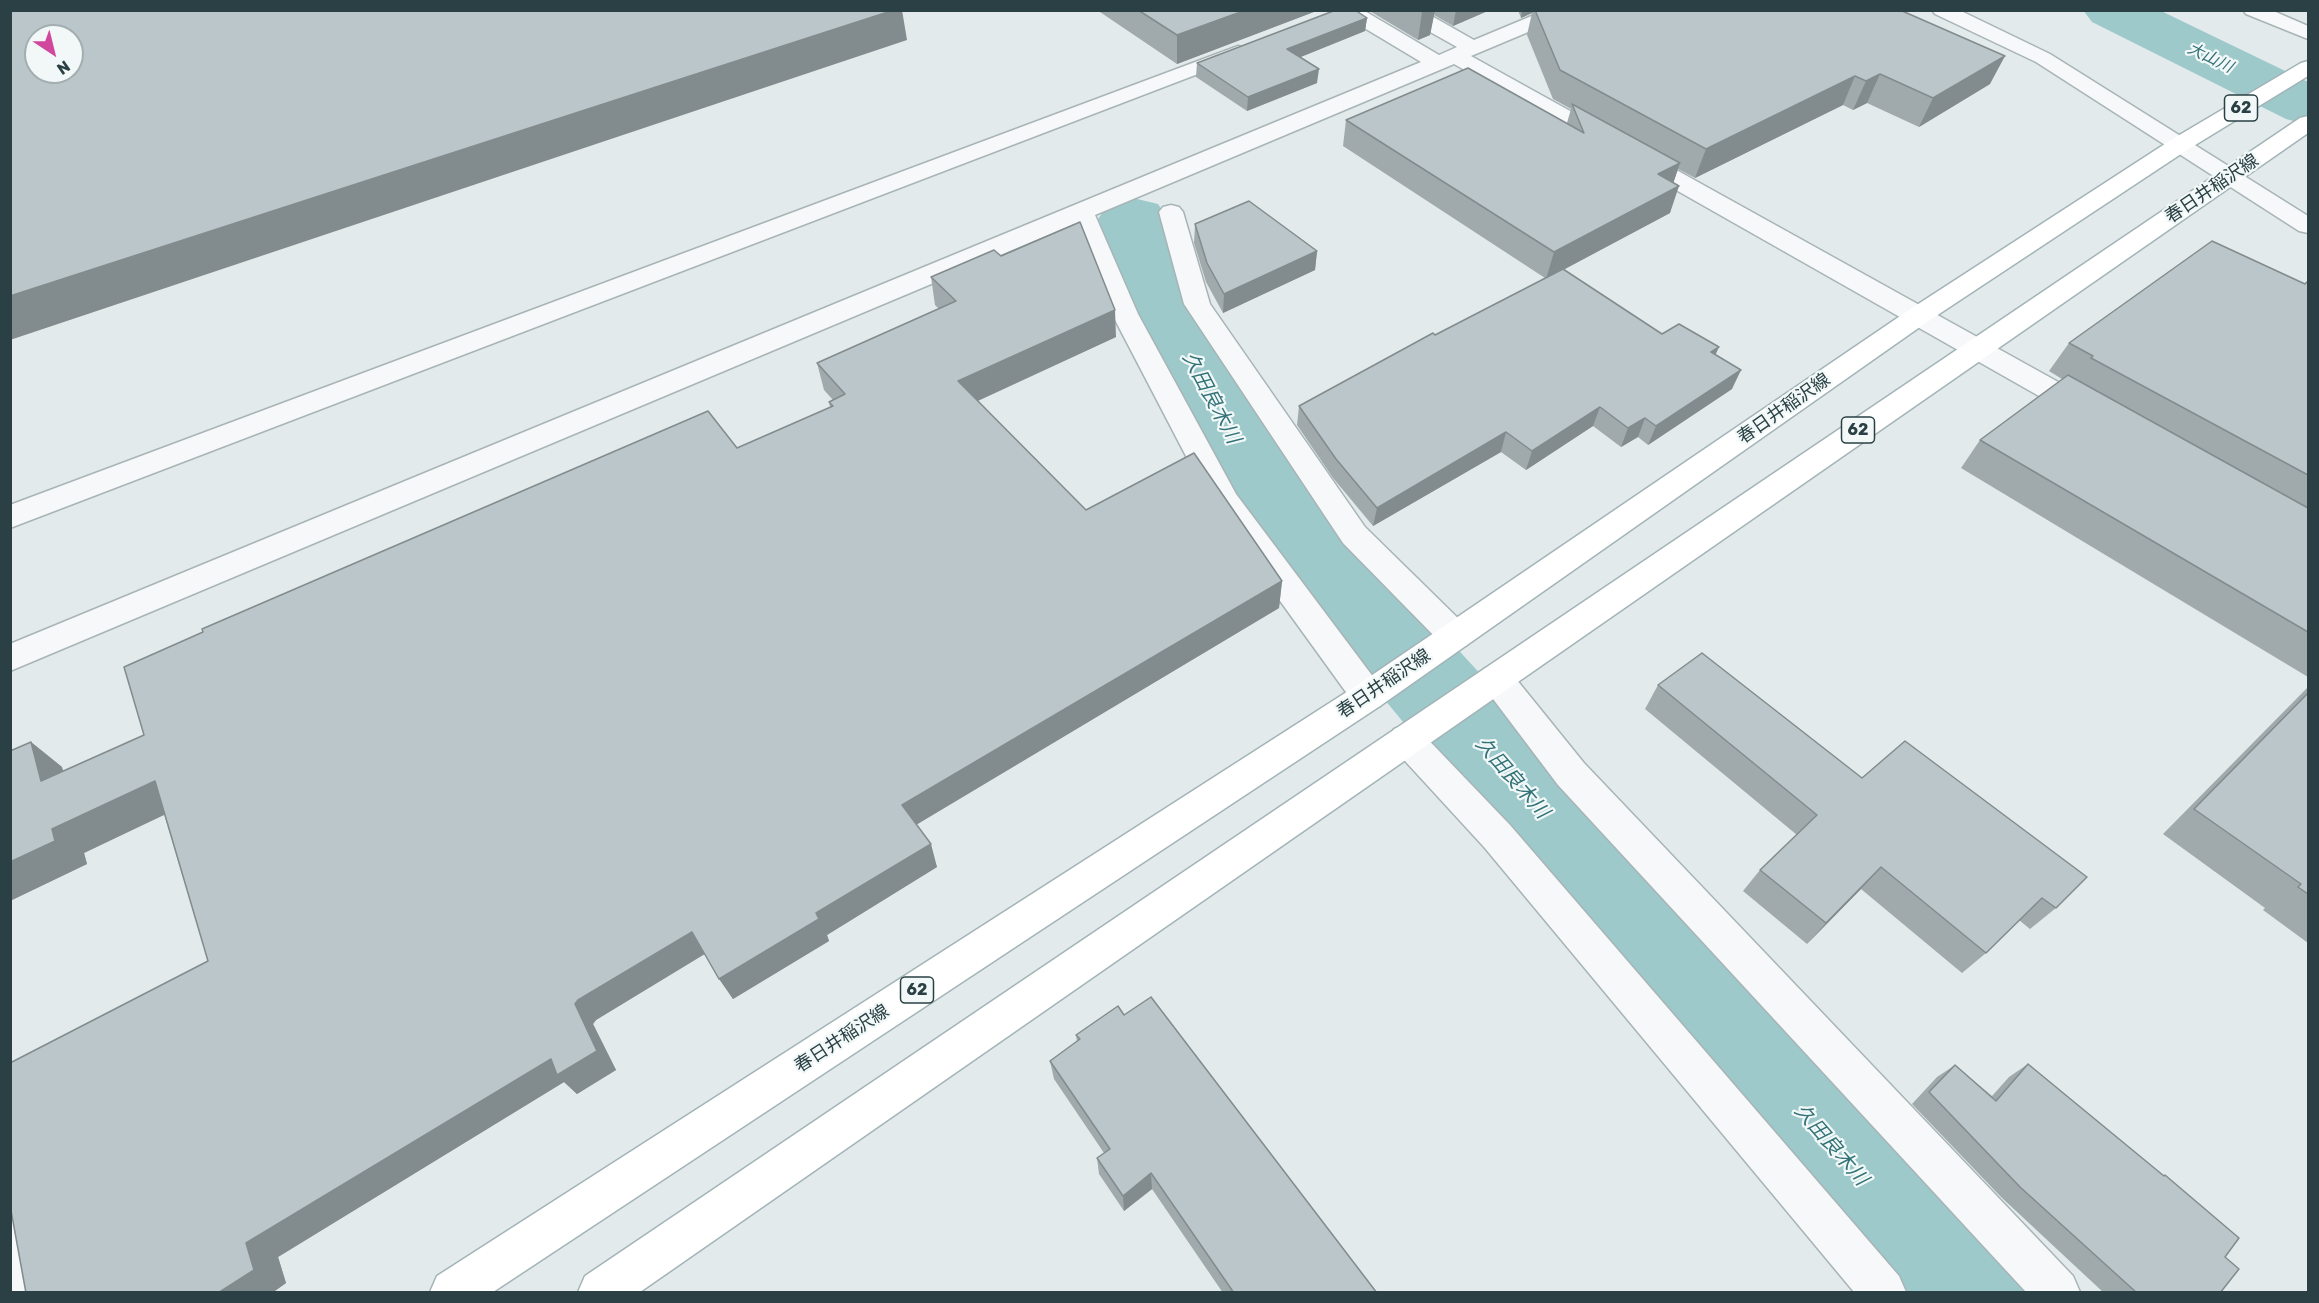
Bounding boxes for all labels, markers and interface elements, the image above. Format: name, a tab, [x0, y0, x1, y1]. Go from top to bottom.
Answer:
north arrow	[24, 24, 84, 84]
water label: 大山川	[2184, 39, 2236, 77]
text: N	[53, 56, 74, 79]
road number: 62	[2224, 95, 2258, 121]
street label: 春日井稲沢線	[2161, 150, 2263, 228]
water label: 久田良木川	[1177, 348, 1245, 448]
street label: 春日井稲沢線	[1734, 369, 1834, 449]
road number: 62	[1842, 417, 1874, 443]
street label: 春日井稲沢線	[1333, 645, 1435, 723]
water label: 久田良木川	[1470, 732, 1554, 824]
road number: 62	[900, 977, 934, 1003]
street label: 春日井稲沢線	[791, 1001, 893, 1077]
water label: 久田良木川	[1789, 1099, 1873, 1191]

